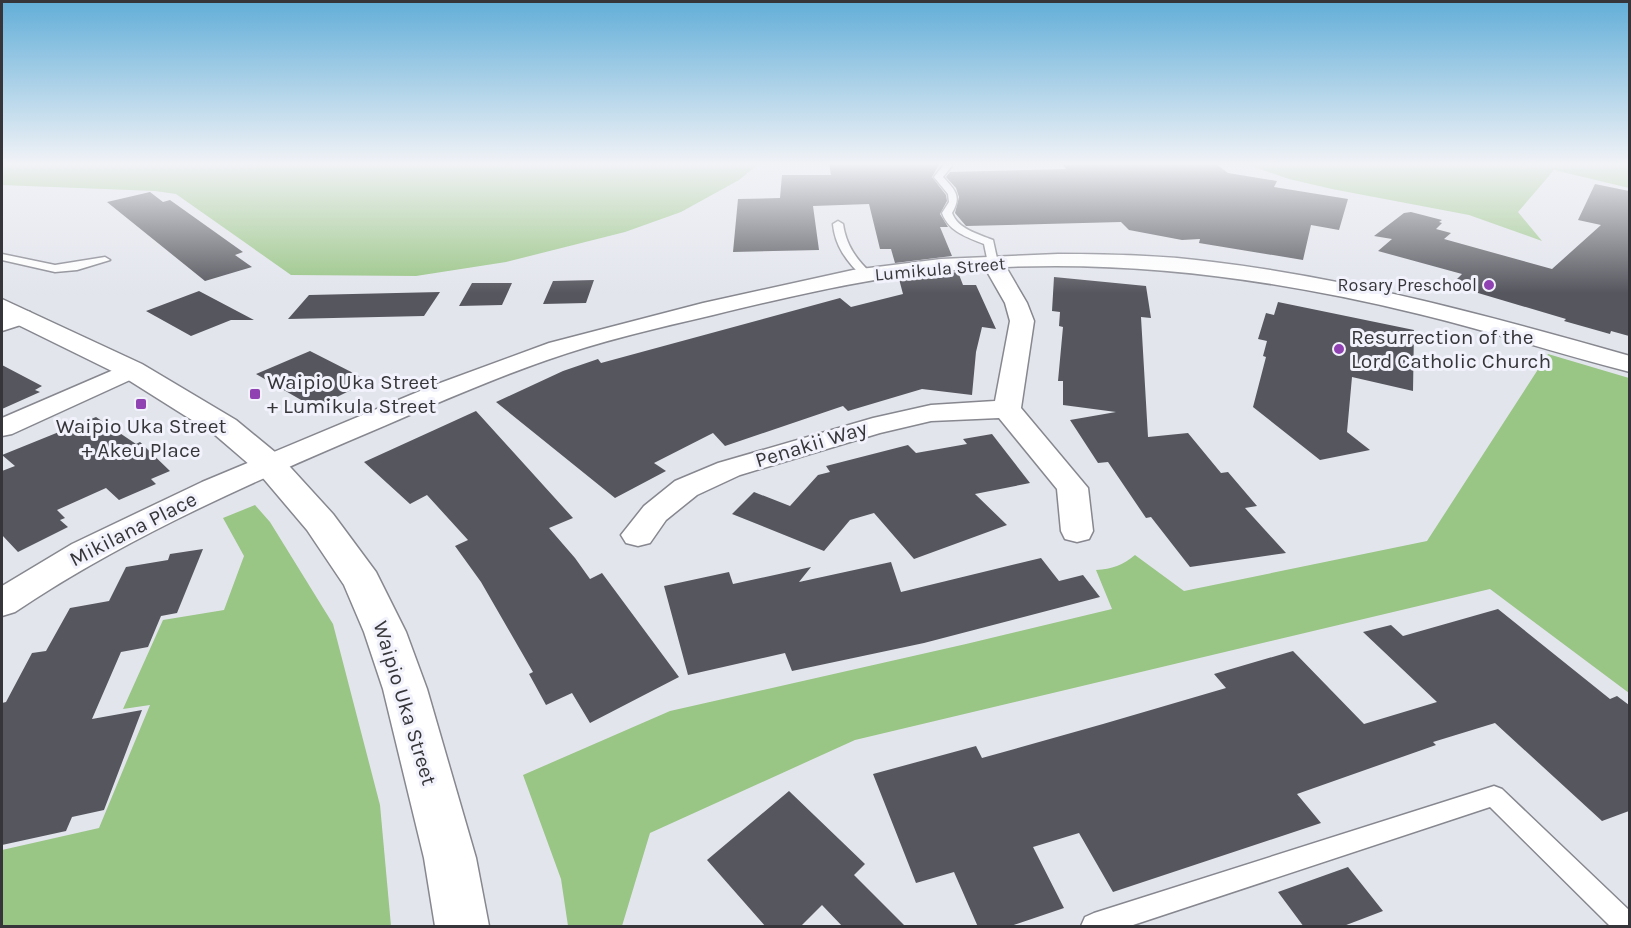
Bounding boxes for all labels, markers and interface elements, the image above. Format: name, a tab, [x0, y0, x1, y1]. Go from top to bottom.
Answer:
street label: Lumikula Street	[874, 252, 1007, 286]
place label: Rosary Preschool	[1338, 274, 1477, 296]
marker: Rosary Preschool	[1482, 278, 1496, 292]
place label: Resurrection of the Lord Catholic Church	[1351, 325, 1551, 373]
marker: Resurrection of the Lord Catholic Church	[1332, 342, 1346, 356]
place label: Waipio Uka Street + Lumikula Street	[267, 370, 438, 418]
marker: Waipio Uka Street + Lumikula Street	[248, 387, 262, 401]
marker: Waipio Uka Street + Akeu Place	[134, 397, 148, 411]
place label: Waipio Uka Street + Akeu Place	[56, 414, 226, 462]
street label: Penakii Way	[752, 416, 870, 472]
street label: Mikilana Place	[65, 487, 201, 571]
street label: Waipio Uka Street	[369, 618, 441, 788]

